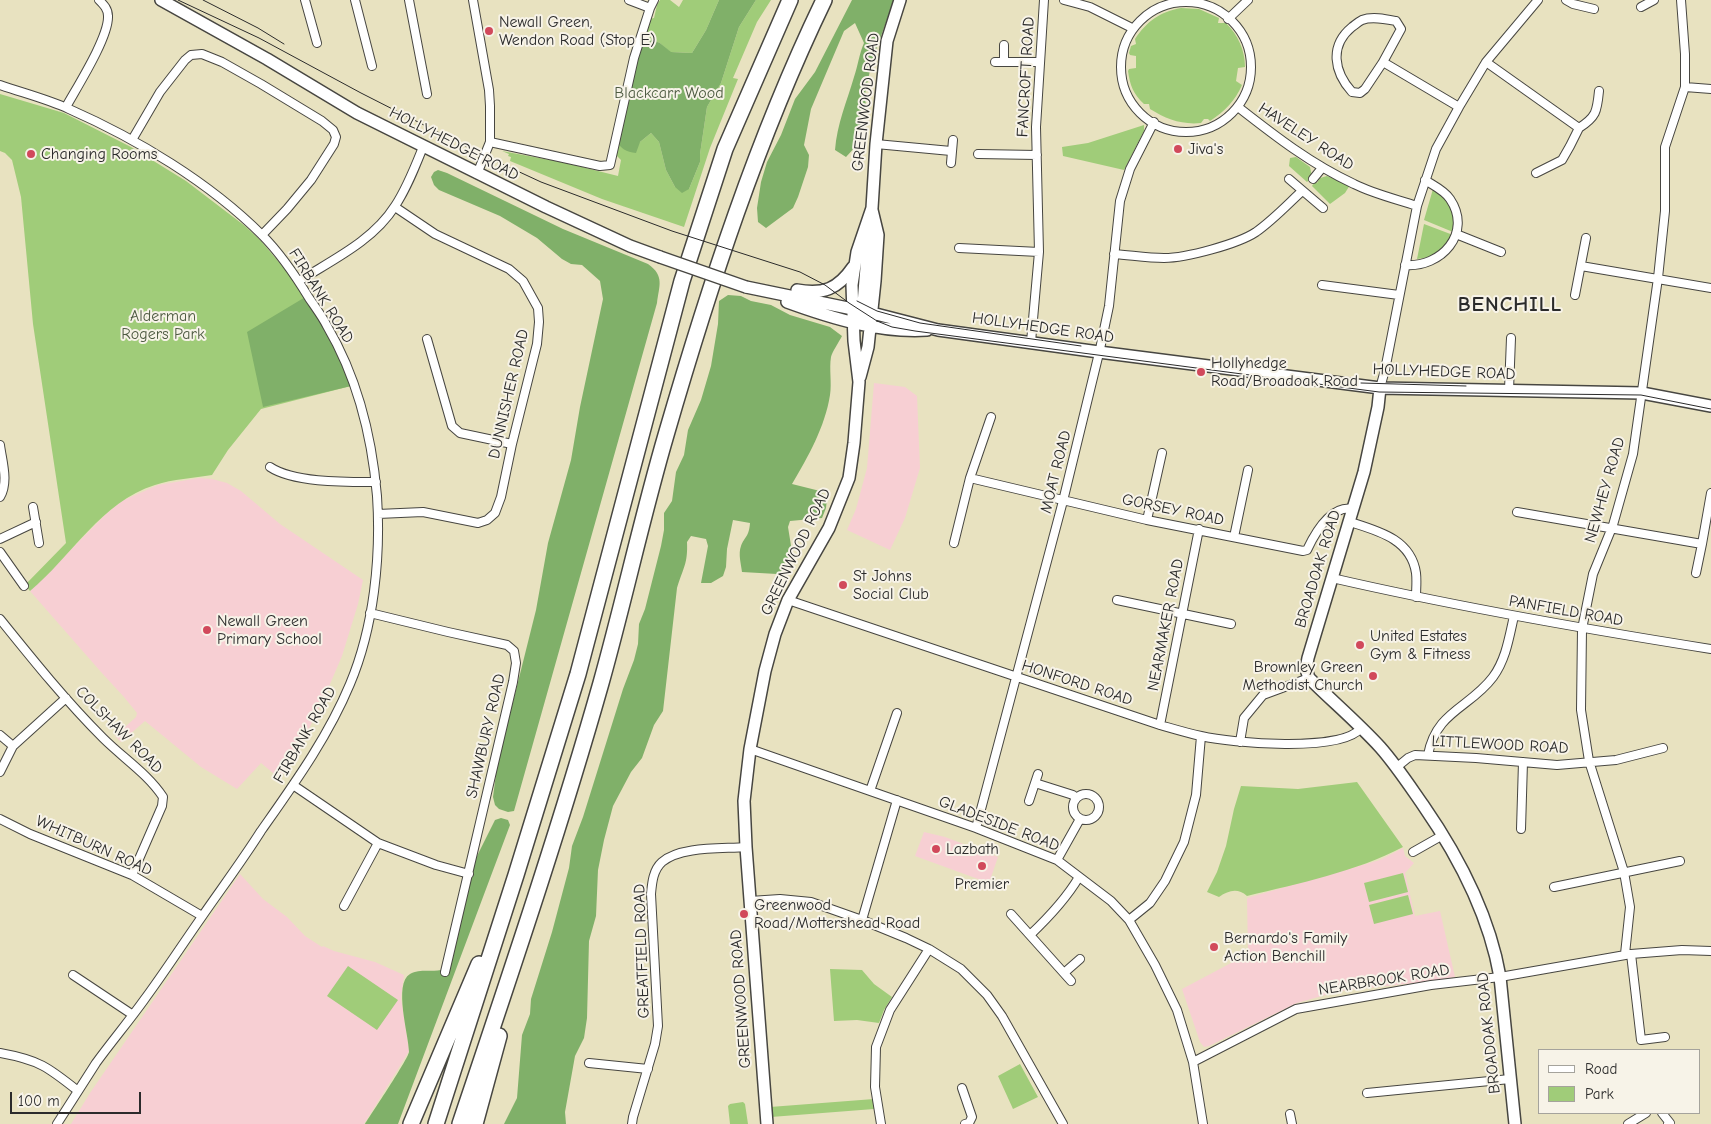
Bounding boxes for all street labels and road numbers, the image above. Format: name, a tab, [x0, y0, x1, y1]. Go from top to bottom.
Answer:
street label: FANCROFT ROAD	[1013, 16, 1039, 138]
street label: GREENWOOD ROAD	[848, 32, 884, 172]
street label: HAVELEY ROAD	[1255, 99, 1357, 175]
street label: HOLLYHEDGE ROAD	[386, 103, 522, 185]
street label: FIRBANK ROAD	[284, 245, 358, 347]
street label: HOLLYHEDGE ROAD	[971, 309, 1115, 347]
street label: DUNNISHER ROAD	[485, 327, 533, 461]
street label: HOLLYHEDGE ROAD	[1372, 360, 1516, 384]
street label: MOAT ROAD	[1036, 429, 1076, 515]
street label: NEWHEY ROAD	[1581, 435, 1629, 545]
street label: GREENWOOD ROAD	[757, 485, 835, 619]
street label: GORSEY ROAD	[1120, 490, 1226, 530]
street label: BROADOAK ROAD	[1291, 508, 1345, 630]
street label: NEARMAKER ROAD	[1144, 557, 1188, 693]
street label: PANFIELD ROAD	[1507, 591, 1625, 631]
street label: HONFORD ROAD	[1019, 656, 1135, 710]
street label: SHAWBURY ROAD	[462, 672, 510, 800]
street label: COLSHAW ROAD	[71, 682, 167, 778]
street label: FIRBANK ROAD	[270, 683, 340, 787]
street label: LITTLEWOOD ROAD	[1431, 732, 1569, 758]
street label: GLADESIDE ROAD	[936, 792, 1062, 856]
street label: WHITBURN ROAD	[33, 812, 155, 880]
street label: GREATFIELD ROAD	[630, 883, 654, 1019]
street label: GREENWOOD ROAD	[727, 929, 755, 1069]
street label: NEARBROOK ROAD	[1317, 960, 1451, 1000]
street label: BROADOAK ROAD	[1473, 971, 1505, 1095]

